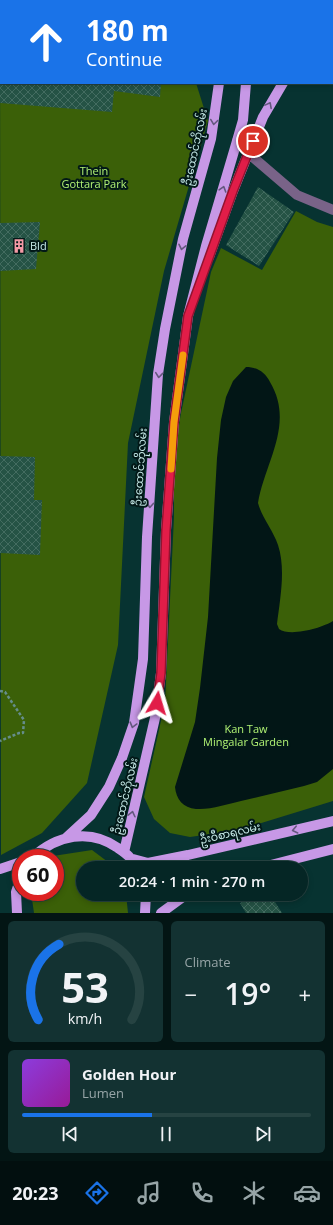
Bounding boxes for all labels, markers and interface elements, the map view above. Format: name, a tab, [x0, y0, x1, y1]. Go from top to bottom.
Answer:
text: 180 m	[86, 11, 169, 49]
icon: ahead	[20, 16, 72, 68]
text: Continue	[86, 47, 162, 71]
one-way arrow	[265, 102, 272, 109]
street label: ဦးထောင်ဘိုလမ်း	[179, 107, 212, 187]
one-way arrow	[210, 119, 219, 125]
pin	[236, 124, 270, 158]
icon: arrive	[242, 130, 264, 152]
park label: Thein Gottara Park	[61, 163, 127, 191]
one-way arrow	[218, 186, 227, 193]
building icon: Bld	[11, 238, 27, 254]
place label: Bld	[30, 238, 47, 253]
one-way arrow	[178, 244, 186, 251]
one-way arrow	[154, 372, 163, 378]
street label: ဦးထောင်ဘိုလမ်း	[129, 427, 152, 507]
one-way arrow	[145, 502, 154, 508]
position arrow	[136, 682, 178, 724]
one-way arrow	[129, 721, 138, 728]
park label: Kan Taw Mingalar Garden	[203, 721, 289, 749]
street label: ဦးထောင်ဘိုလမ်း	[108, 756, 143, 836]
one-way arrow	[128, 811, 136, 817]
street label: ဦးဝီစာရလမ်း	[198, 818, 262, 849]
one-way arrow	[292, 825, 299, 834]
speed limit sign: 60	[12, 849, 64, 901]
text: 20:24 · 1 min · 270 m	[119, 871, 265, 891]
text: Climate	[185, 953, 230, 971]
text: 53	[61, 958, 109, 1014]
text: 19°	[224, 973, 271, 1014]
text: −	[185, 979, 197, 1009]
text: +	[298, 979, 311, 1009]
text: km/h	[68, 1008, 103, 1027]
text: Golden Hour	[82, 1064, 176, 1084]
text: Lumen	[82, 1084, 124, 1102]
icon: previous	[59, 1123, 81, 1145]
icon: pause	[155, 1123, 177, 1145]
icon: next	[252, 1123, 274, 1145]
icon: directions	[83, 1179, 111, 1207]
icon: music	[135, 1179, 163, 1207]
icon: phone	[188, 1179, 216, 1207]
icon: climate	[240, 1179, 268, 1207]
icon: car	[293, 1179, 321, 1207]
text: 20:23	[12, 1181, 59, 1205]

